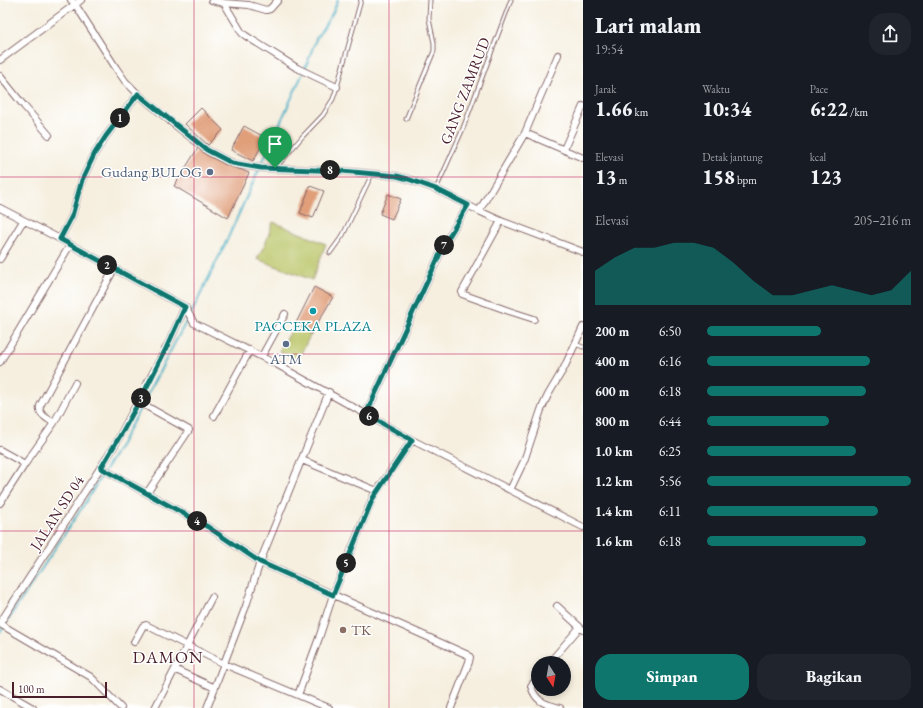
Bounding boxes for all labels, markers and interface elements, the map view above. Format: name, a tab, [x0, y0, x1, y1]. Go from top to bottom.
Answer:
text: Lari malam	[595, 11, 701, 40]
button: share	[869, 13, 911, 55]
street label: GANG ZAMRUD	[435, 35, 494, 147]
text: 19:54	[595, 41, 623, 58]
text: Jarak	[595, 82, 616, 96]
text: Waktu	[702, 82, 730, 96]
text: Pace	[810, 82, 828, 96]
text: 1.66	[595, 96, 632, 122]
text: 10:34	[702, 96, 751, 122]
text: 6:22	[810, 96, 848, 122]
text: km	[632, 105, 648, 119]
text: /km	[848, 105, 868, 119]
pin: 1	[110, 108, 130, 128]
text: 1	[117, 111, 123, 125]
pin	[258, 127, 292, 168]
icon: arrive	[264, 133, 286, 155]
text: Elevasi	[595, 150, 623, 164]
text: Detak jantung	[702, 150, 763, 164]
text: kcal	[810, 150, 826, 164]
pin: 8	[320, 160, 340, 180]
place label: Gudang BULOG	[101, 162, 202, 181]
text: 8	[327, 163, 333, 177]
text: 13	[595, 164, 617, 190]
text: 158	[702, 164, 735, 190]
text: 123	[810, 164, 842, 190]
marker: Gudang BULOG	[205, 167, 215, 177]
text: m	[617, 173, 627, 187]
text: bpm	[735, 173, 757, 187]
text: Elevasi	[595, 212, 629, 229]
text: 205–216 m	[854, 212, 911, 229]
pin: 7	[434, 235, 454, 255]
text: 7	[441, 238, 447, 252]
pin: 2	[97, 255, 117, 275]
text: 2	[104, 258, 110, 272]
marker: PACCEKA PLAZA	[308, 306, 318, 316]
place label: PACCEKA PLAZA	[254, 316, 372, 335]
text: 200 m	[595, 323, 629, 340]
text: 6:50	[659, 323, 681, 340]
marker: ATM	[281, 339, 291, 349]
place label: ATM	[269, 349, 302, 368]
text: 400 m	[595, 353, 629, 370]
text: 6:16	[659, 353, 681, 370]
text: 600 m	[595, 383, 629, 400]
text: 6:18	[659, 383, 681, 400]
pin: 3	[131, 388, 151, 408]
text: 3	[138, 391, 144, 405]
pin: 6	[359, 406, 379, 426]
text: 6	[366, 409, 372, 423]
text: 800 m	[595, 413, 629, 430]
text: 6:44	[659, 413, 681, 430]
text: 1.0 km	[595, 443, 633, 460]
text: 6:25	[659, 443, 681, 460]
street label: JALAN SD 04	[24, 471, 88, 555]
text: 1.2 km	[595, 473, 633, 490]
text: 5:56	[659, 473, 681, 490]
text: 1.4 km	[595, 503, 633, 520]
text: 6:11	[659, 503, 681, 520]
pin: 4	[187, 511, 207, 531]
text: 4	[194, 514, 200, 528]
text: 1.6 km	[595, 533, 633, 550]
text: 6:18	[659, 533, 681, 550]
pin: 5	[336, 553, 356, 573]
text: 5	[343, 556, 349, 570]
place label: TK	[351, 620, 372, 639]
marker: TK	[338, 625, 348, 635]
district label: DAMON	[133, 646, 203, 668]
button: Simpan	[595, 654, 749, 700]
button: Bagikan	[757, 654, 911, 700]
north arrow	[531, 656, 571, 696]
map controls	[531, 656, 571, 696]
scale bar	[12, 680, 107, 699]
text: 100 m	[18, 682, 45, 696]

